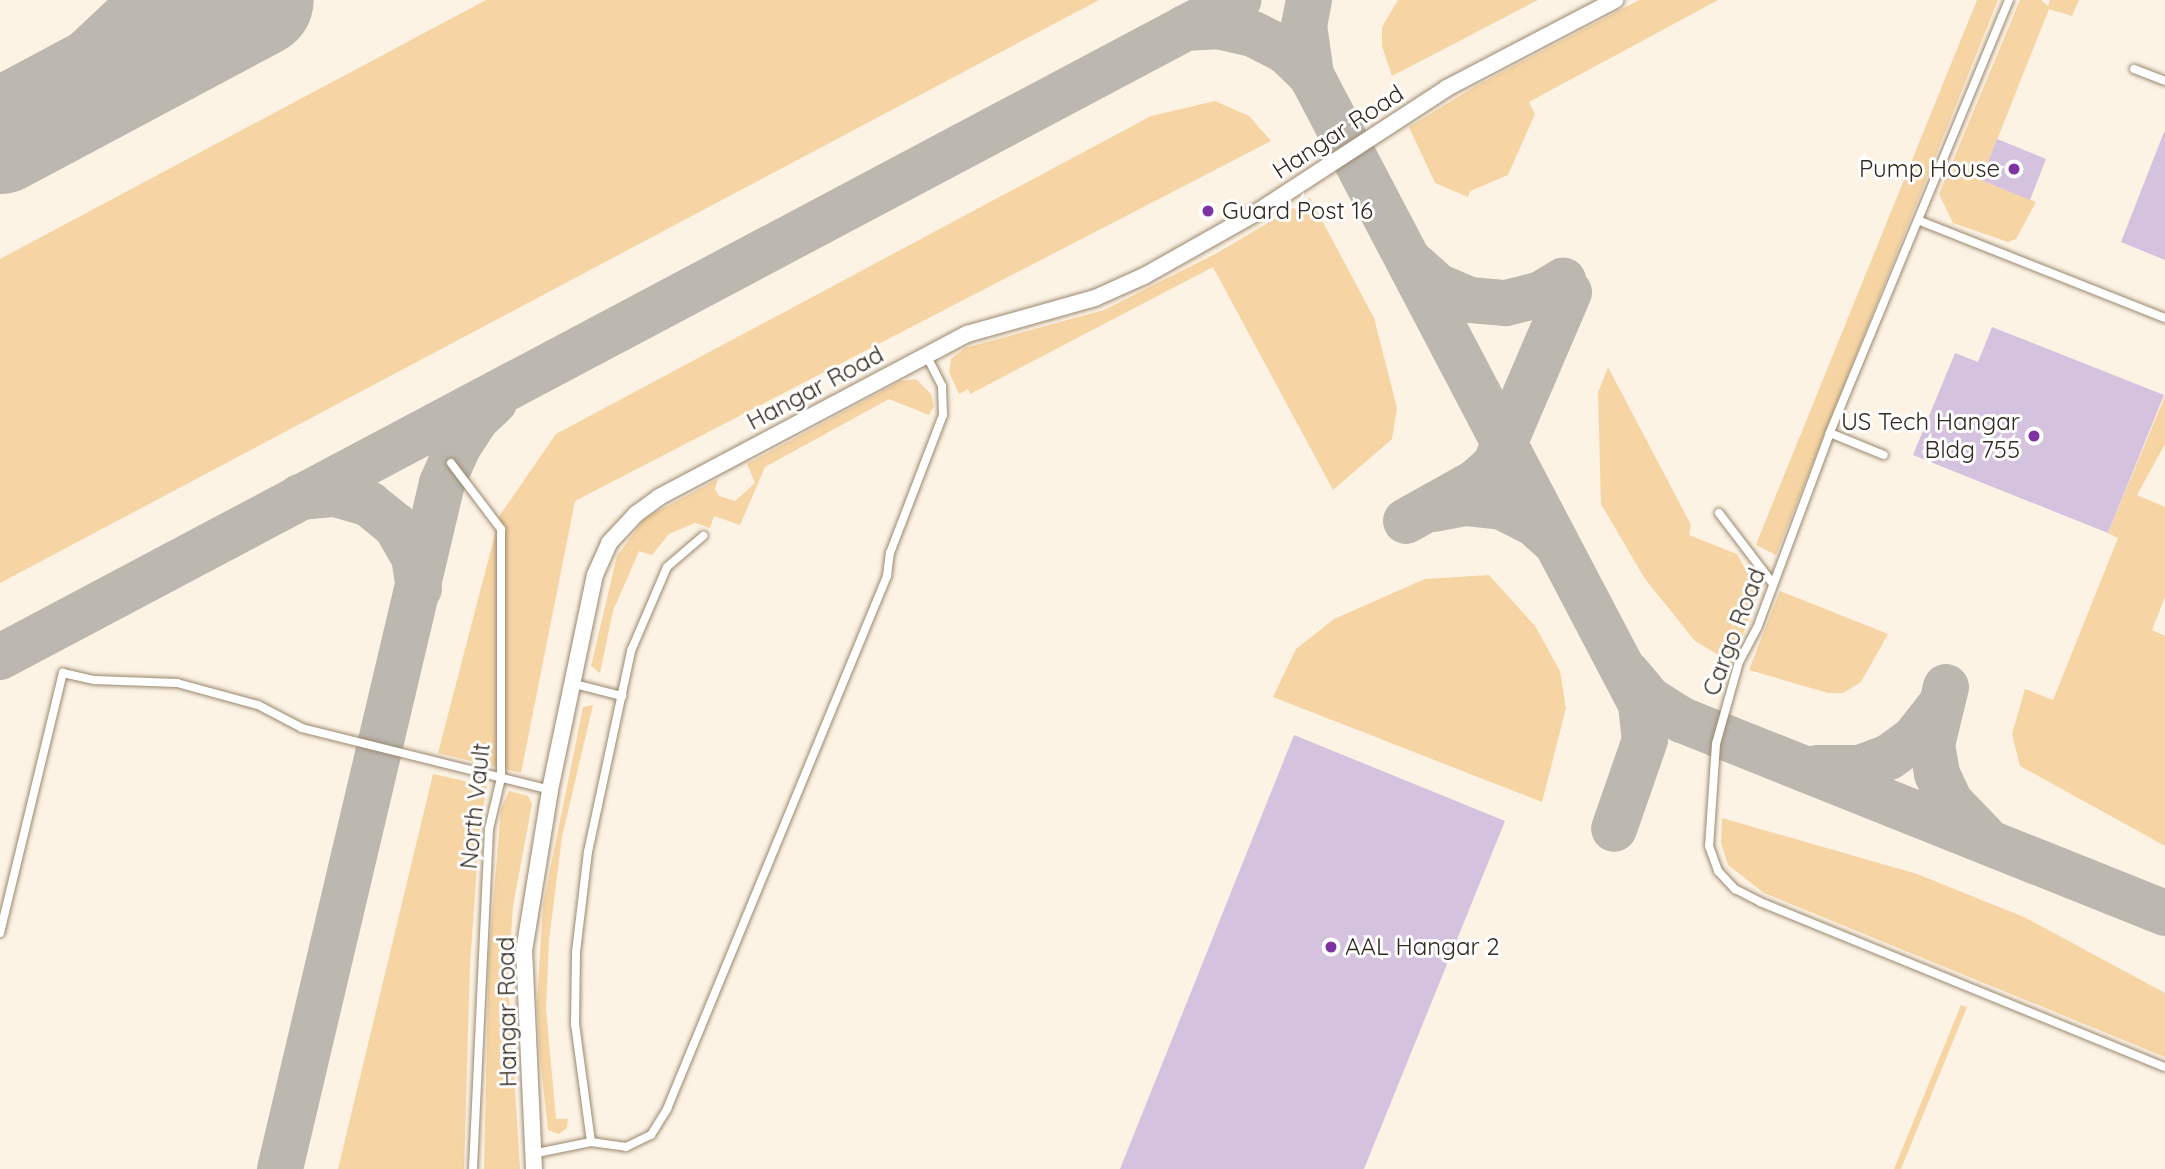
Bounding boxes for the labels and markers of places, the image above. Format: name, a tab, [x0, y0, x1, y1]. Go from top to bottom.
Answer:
place label: Pump House	[1859, 155, 2000, 183]
marker: Pump House	[2006, 161, 2022, 177]
place label: Guard Post 16	[1222, 197, 1373, 225]
marker: Guard Post 16	[1200, 203, 1216, 219]
place label: US Tech Hangar Bldg 755	[1841, 408, 2020, 464]
marker: US Tech Hangar Bldg 755	[2026, 428, 2042, 444]
place label: AAL Hangar 2	[1345, 933, 1500, 961]
marker: AAL Hangar 2	[1323, 939, 1339, 955]

